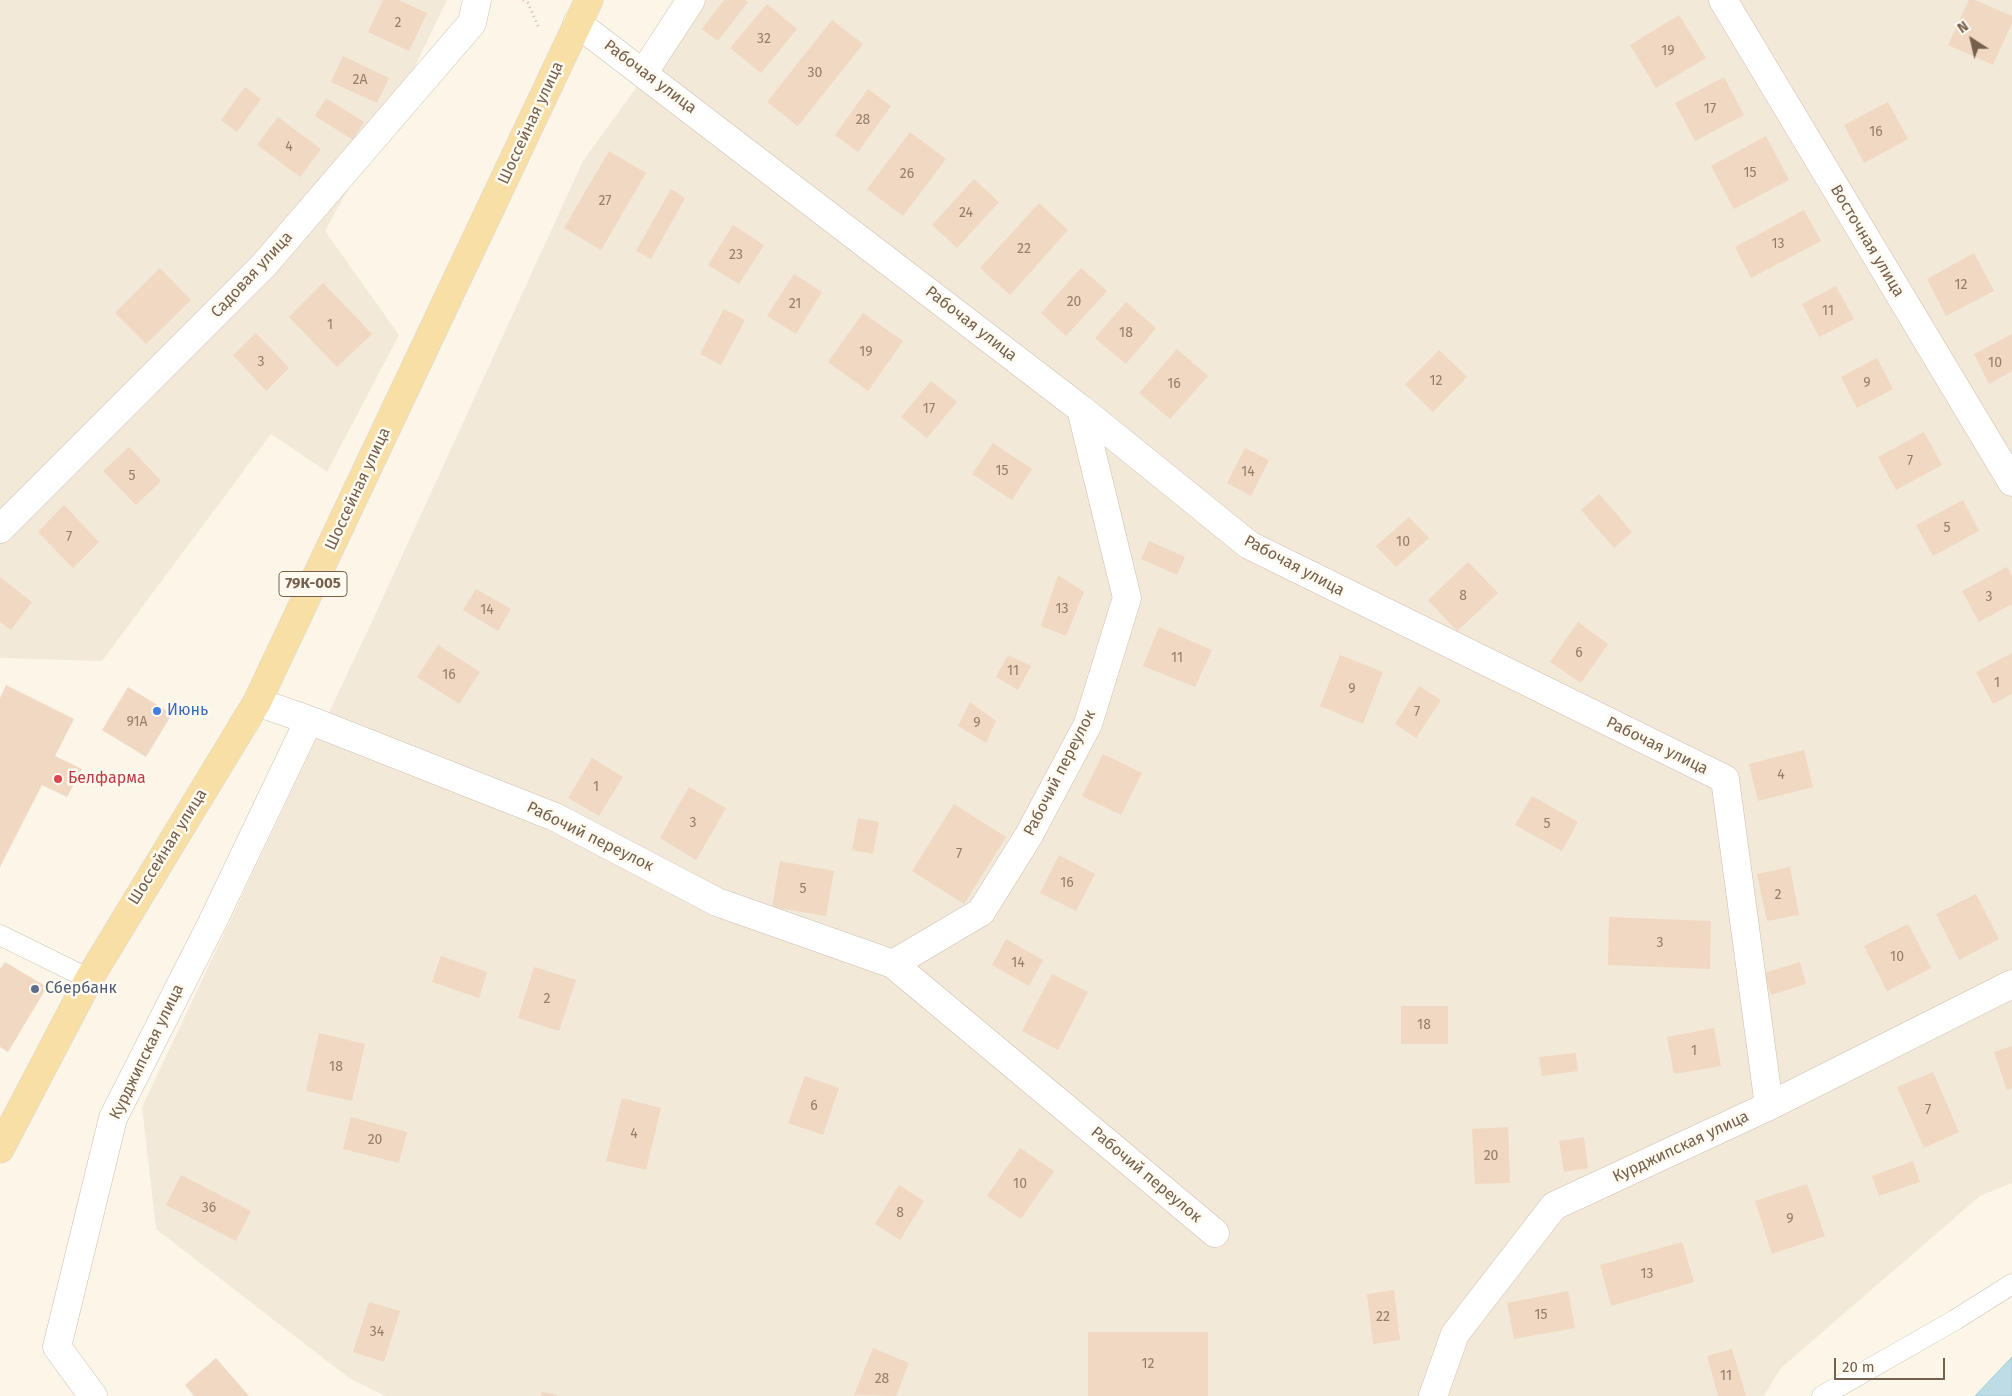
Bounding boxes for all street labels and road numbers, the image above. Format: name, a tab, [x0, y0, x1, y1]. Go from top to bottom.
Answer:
street label: Рабочая улица	[600, 36, 700, 118]
street label: Шоссейная улица	[494, 59, 568, 187]
street label: Восточная улица	[1826, 181, 1908, 301]
street label: Садовая улица	[207, 228, 297, 322]
street label: Рабочая улица	[921, 282, 1021, 366]
street label: Шоссейная улица	[321, 425, 395, 553]
street label: Рабочая улица	[1241, 531, 1347, 601]
road number: 79К-005	[279, 572, 347, 596]
street label: Рабочий переулок	[1020, 707, 1100, 839]
street label: Рабочая улица	[1603, 713, 1711, 779]
street label: Шоссейная улица	[125, 786, 211, 908]
street label: Рабочий переулок	[523, 798, 657, 876]
street label: Курджипская улица	[106, 981, 188, 1123]
street label: Курджипская улица	[1610, 1107, 1752, 1187]
street label: Рабочий переулок	[1087, 1123, 1205, 1227]

